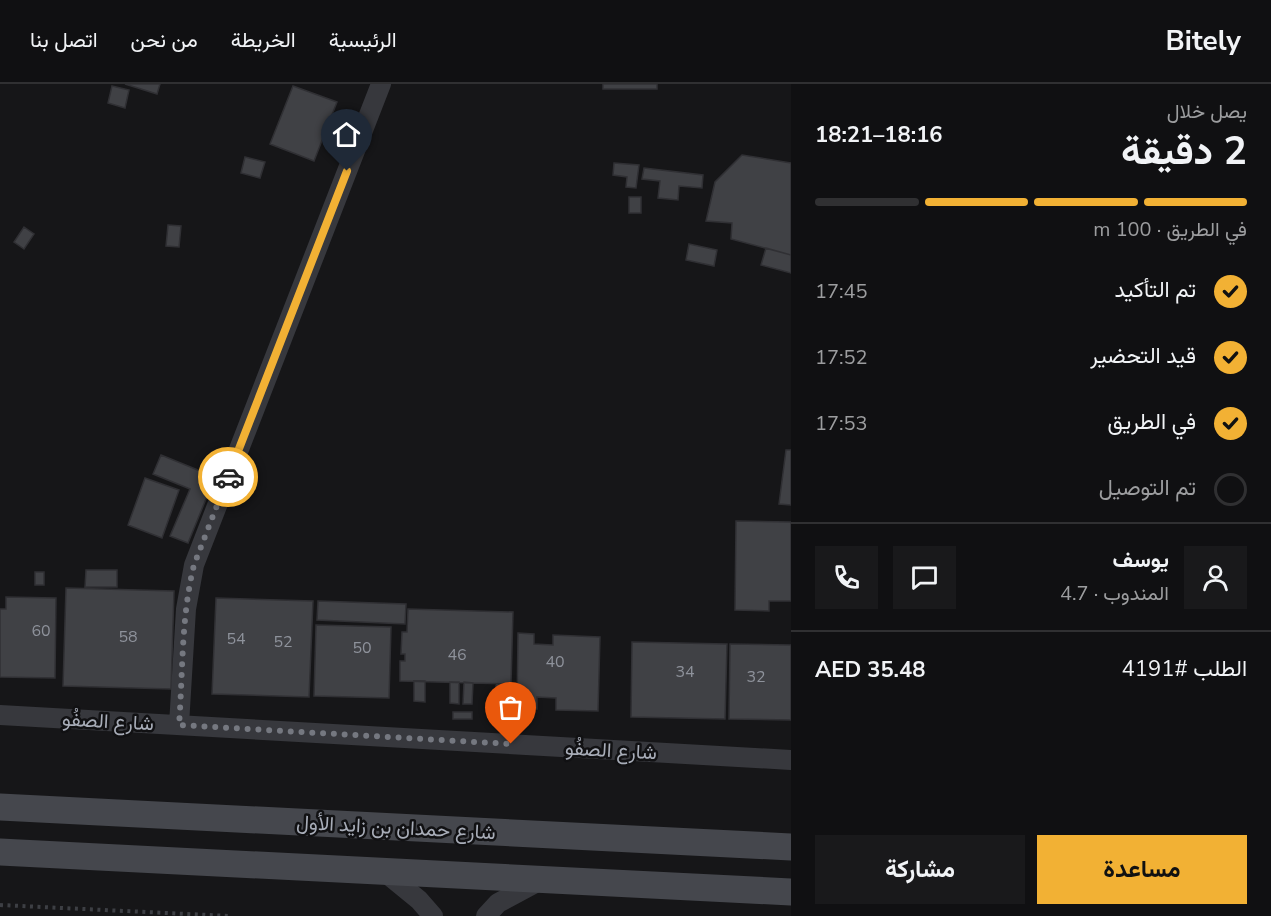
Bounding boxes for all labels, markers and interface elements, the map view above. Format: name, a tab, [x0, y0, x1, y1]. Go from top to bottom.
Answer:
text: Bitely	[1166, 22, 1241, 60]
text: اتصل بنا	[30, 26, 98, 54]
text: من نحن	[131, 26, 198, 54]
text: الخريطة	[231, 26, 296, 54]
text: الرئيسية	[329, 26, 397, 54]
text: يصل خلال	[1167, 98, 1247, 125]
pin	[321, 109, 372, 171]
icon: home	[330, 118, 363, 151]
text: 18:16–18:21	[815, 120, 943, 150]
text: 2 دقيقة	[1121, 125, 1247, 178]
text: في الطريق · 100 m	[1093, 216, 1247, 243]
text: تم التأكيد	[1115, 275, 1196, 305]
icon: check	[1214, 275, 1247, 308]
text: 17:45	[815, 278, 868, 305]
text: قيد التحضير	[1090, 341, 1196, 371]
icon: check	[1214, 341, 1247, 374]
text: 17:52	[815, 344, 868, 371]
text: في الطريق	[1107, 407, 1196, 437]
icon: check	[1214, 407, 1247, 440]
text: 17:53	[815, 410, 868, 437]
courier	[198, 447, 258, 507]
icon: car	[212, 461, 245, 494]
text: تم التوصيل	[1099, 473, 1196, 503]
text: يوسف	[1113, 545, 1169, 575]
button: phone	[815, 546, 878, 609]
button: chat	[893, 546, 956, 609]
button: person	[1184, 546, 1247, 609]
text: المندوب · 4.7	[1060, 580, 1169, 607]
house number: 60	[31, 620, 51, 642]
house number: 58	[118, 626, 138, 648]
house number: 54	[226, 628, 246, 650]
house number: 52	[273, 631, 293, 653]
house number: 50	[352, 637, 372, 659]
house number: 46	[447, 644, 467, 666]
house number: 40	[545, 651, 565, 673]
text: الطلب #4191	[1122, 654, 1247, 684]
text: AED 35.48	[815, 655, 925, 685]
house number: 34	[675, 661, 695, 683]
house number: 32	[746, 666, 766, 688]
pin	[485, 682, 536, 744]
icon: bag	[494, 691, 527, 724]
street label: شارع الصفُو	[61, 706, 155, 737]
street label: شارع الصفُو	[564, 735, 658, 766]
street label: شارع حمدان بن زايد الأول	[296, 809, 496, 846]
button: مشاركة	[815, 835, 1025, 904]
button: مساعدة	[1037, 835, 1247, 904]

